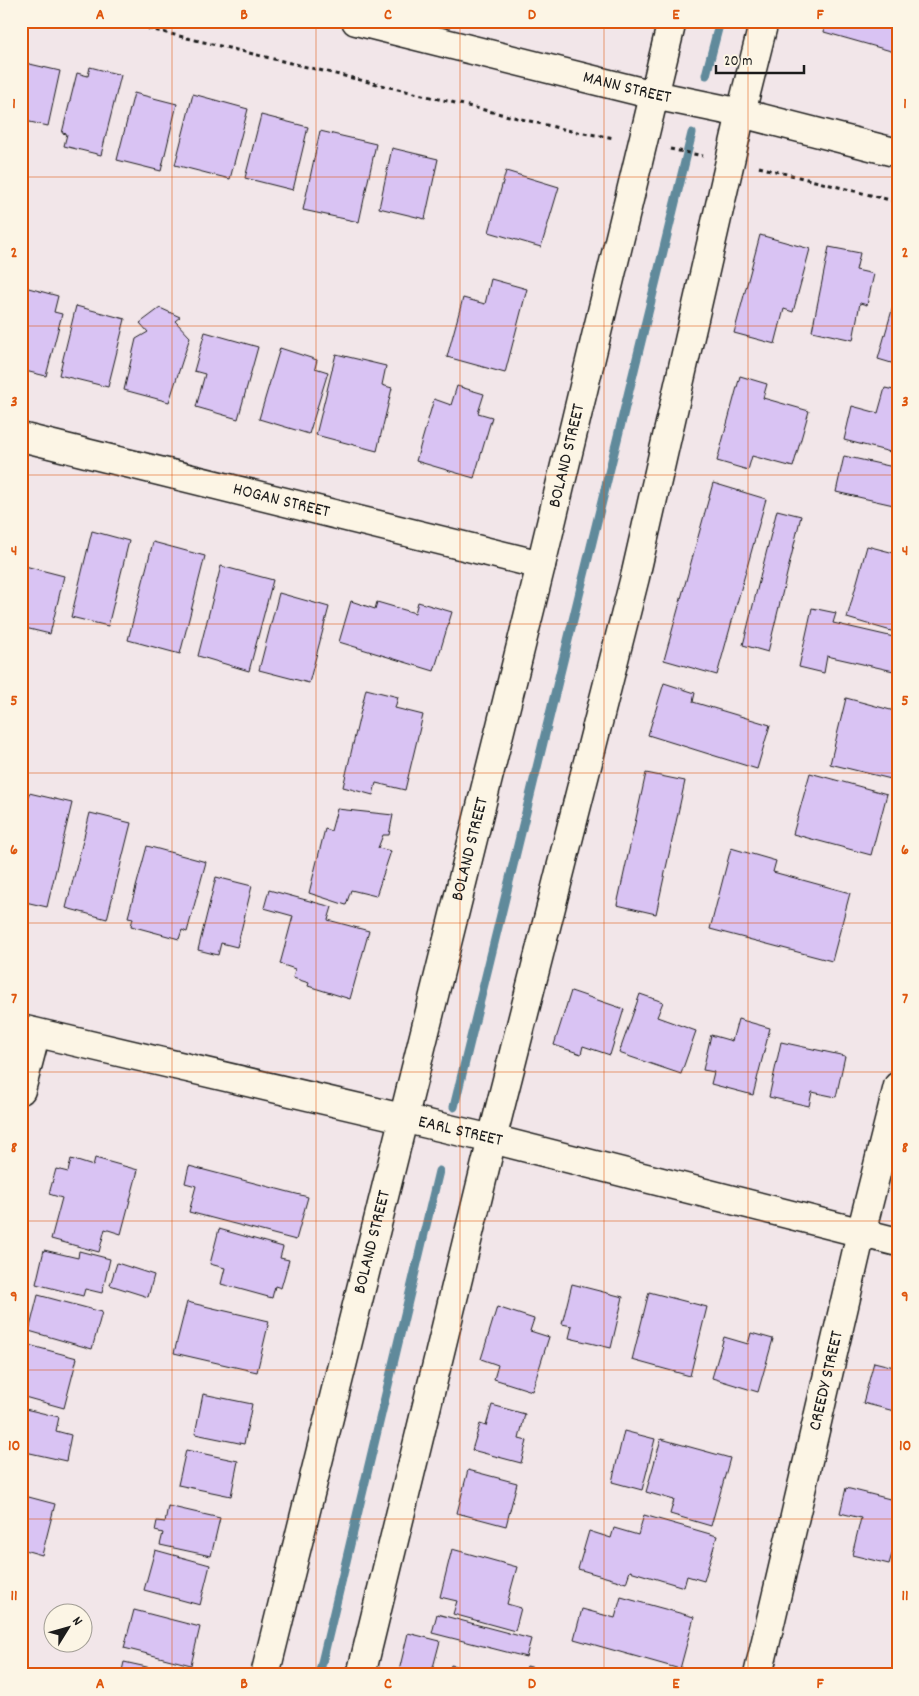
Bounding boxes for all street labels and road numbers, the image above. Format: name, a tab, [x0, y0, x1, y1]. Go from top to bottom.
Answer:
street label: MANN STREET	[580, 65, 673, 111]
street label: BOLAND STREET	[543, 401, 592, 510]
street label: HOGAN STREET	[230, 477, 332, 525]
street label: BOLAND STREET	[445, 795, 495, 904]
street label: EARL STREET	[416, 1110, 505, 1154]
street label: BOLAND STREET	[348, 1188, 398, 1297]
street label: CREEDY STREET	[803, 1329, 850, 1433]

